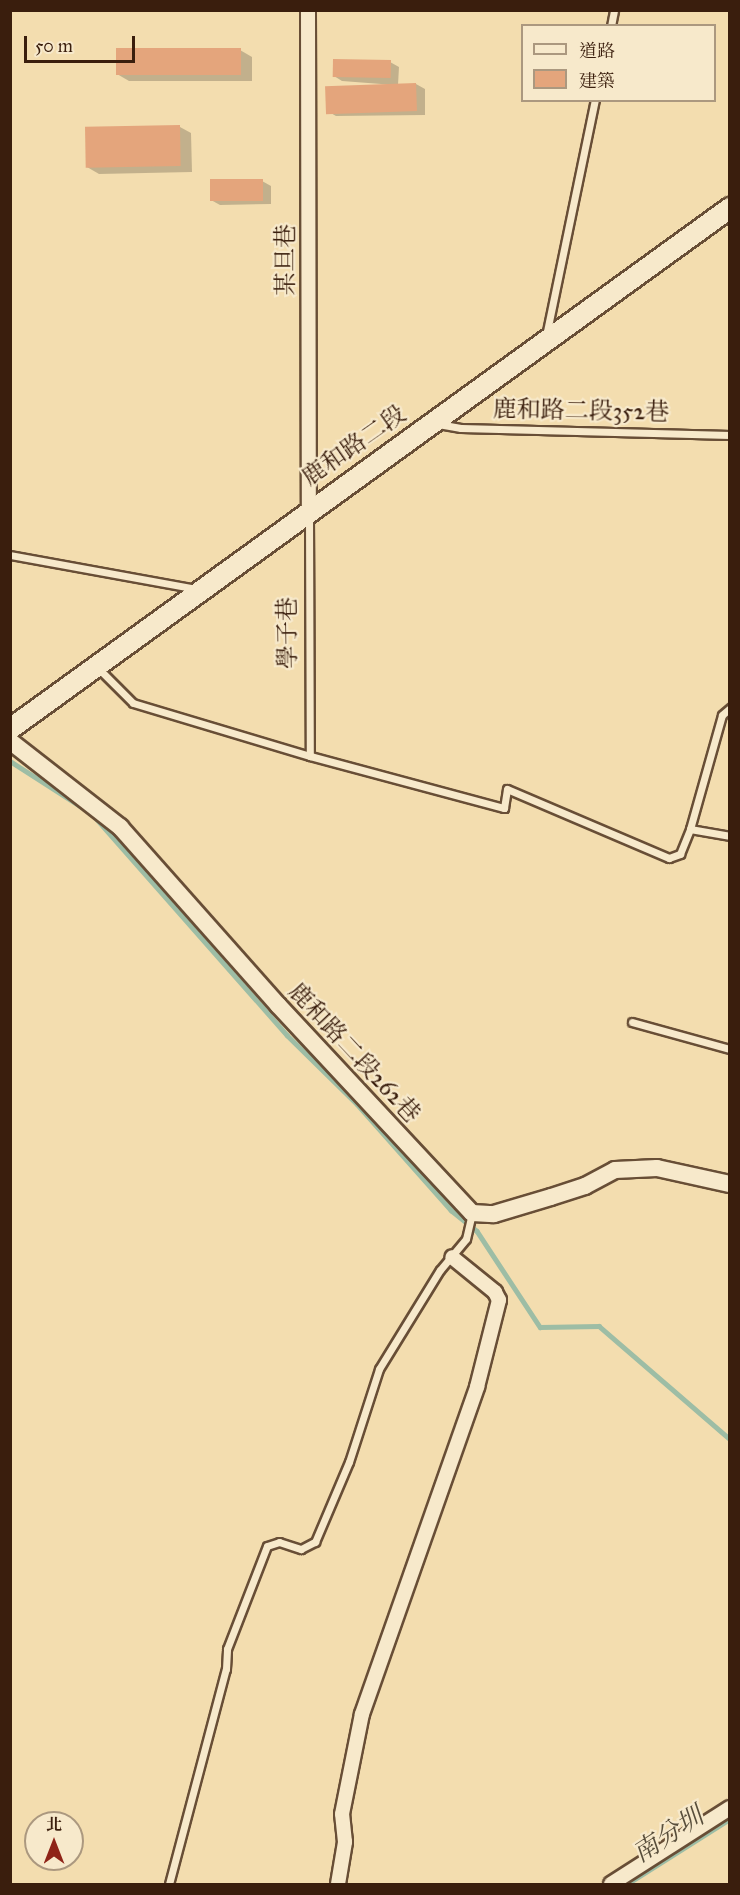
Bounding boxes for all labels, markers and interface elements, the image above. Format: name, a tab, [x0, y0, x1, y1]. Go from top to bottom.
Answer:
scale bar	[27, 24, 138, 62]
legend	[521, 24, 716, 102]
text: 50 m	[35, 35, 73, 57]
text: 道路	[579, 40, 615, 62]
text: 建築	[579, 70, 615, 92]
street label: 某旦巷	[272, 224, 300, 296]
street label: 鹿和路二段352巷	[492, 395, 670, 427]
street label: 鹿和路二段	[297, 400, 411, 492]
street label: 學子巷	[273, 597, 303, 669]
street label: 鹿和路二段262巷	[282, 977, 426, 1129]
water label: 南分圳	[627, 1801, 709, 1869]
north arrow	[24, 1811, 84, 1871]
text: 北	[46, 1815, 62, 1834]

